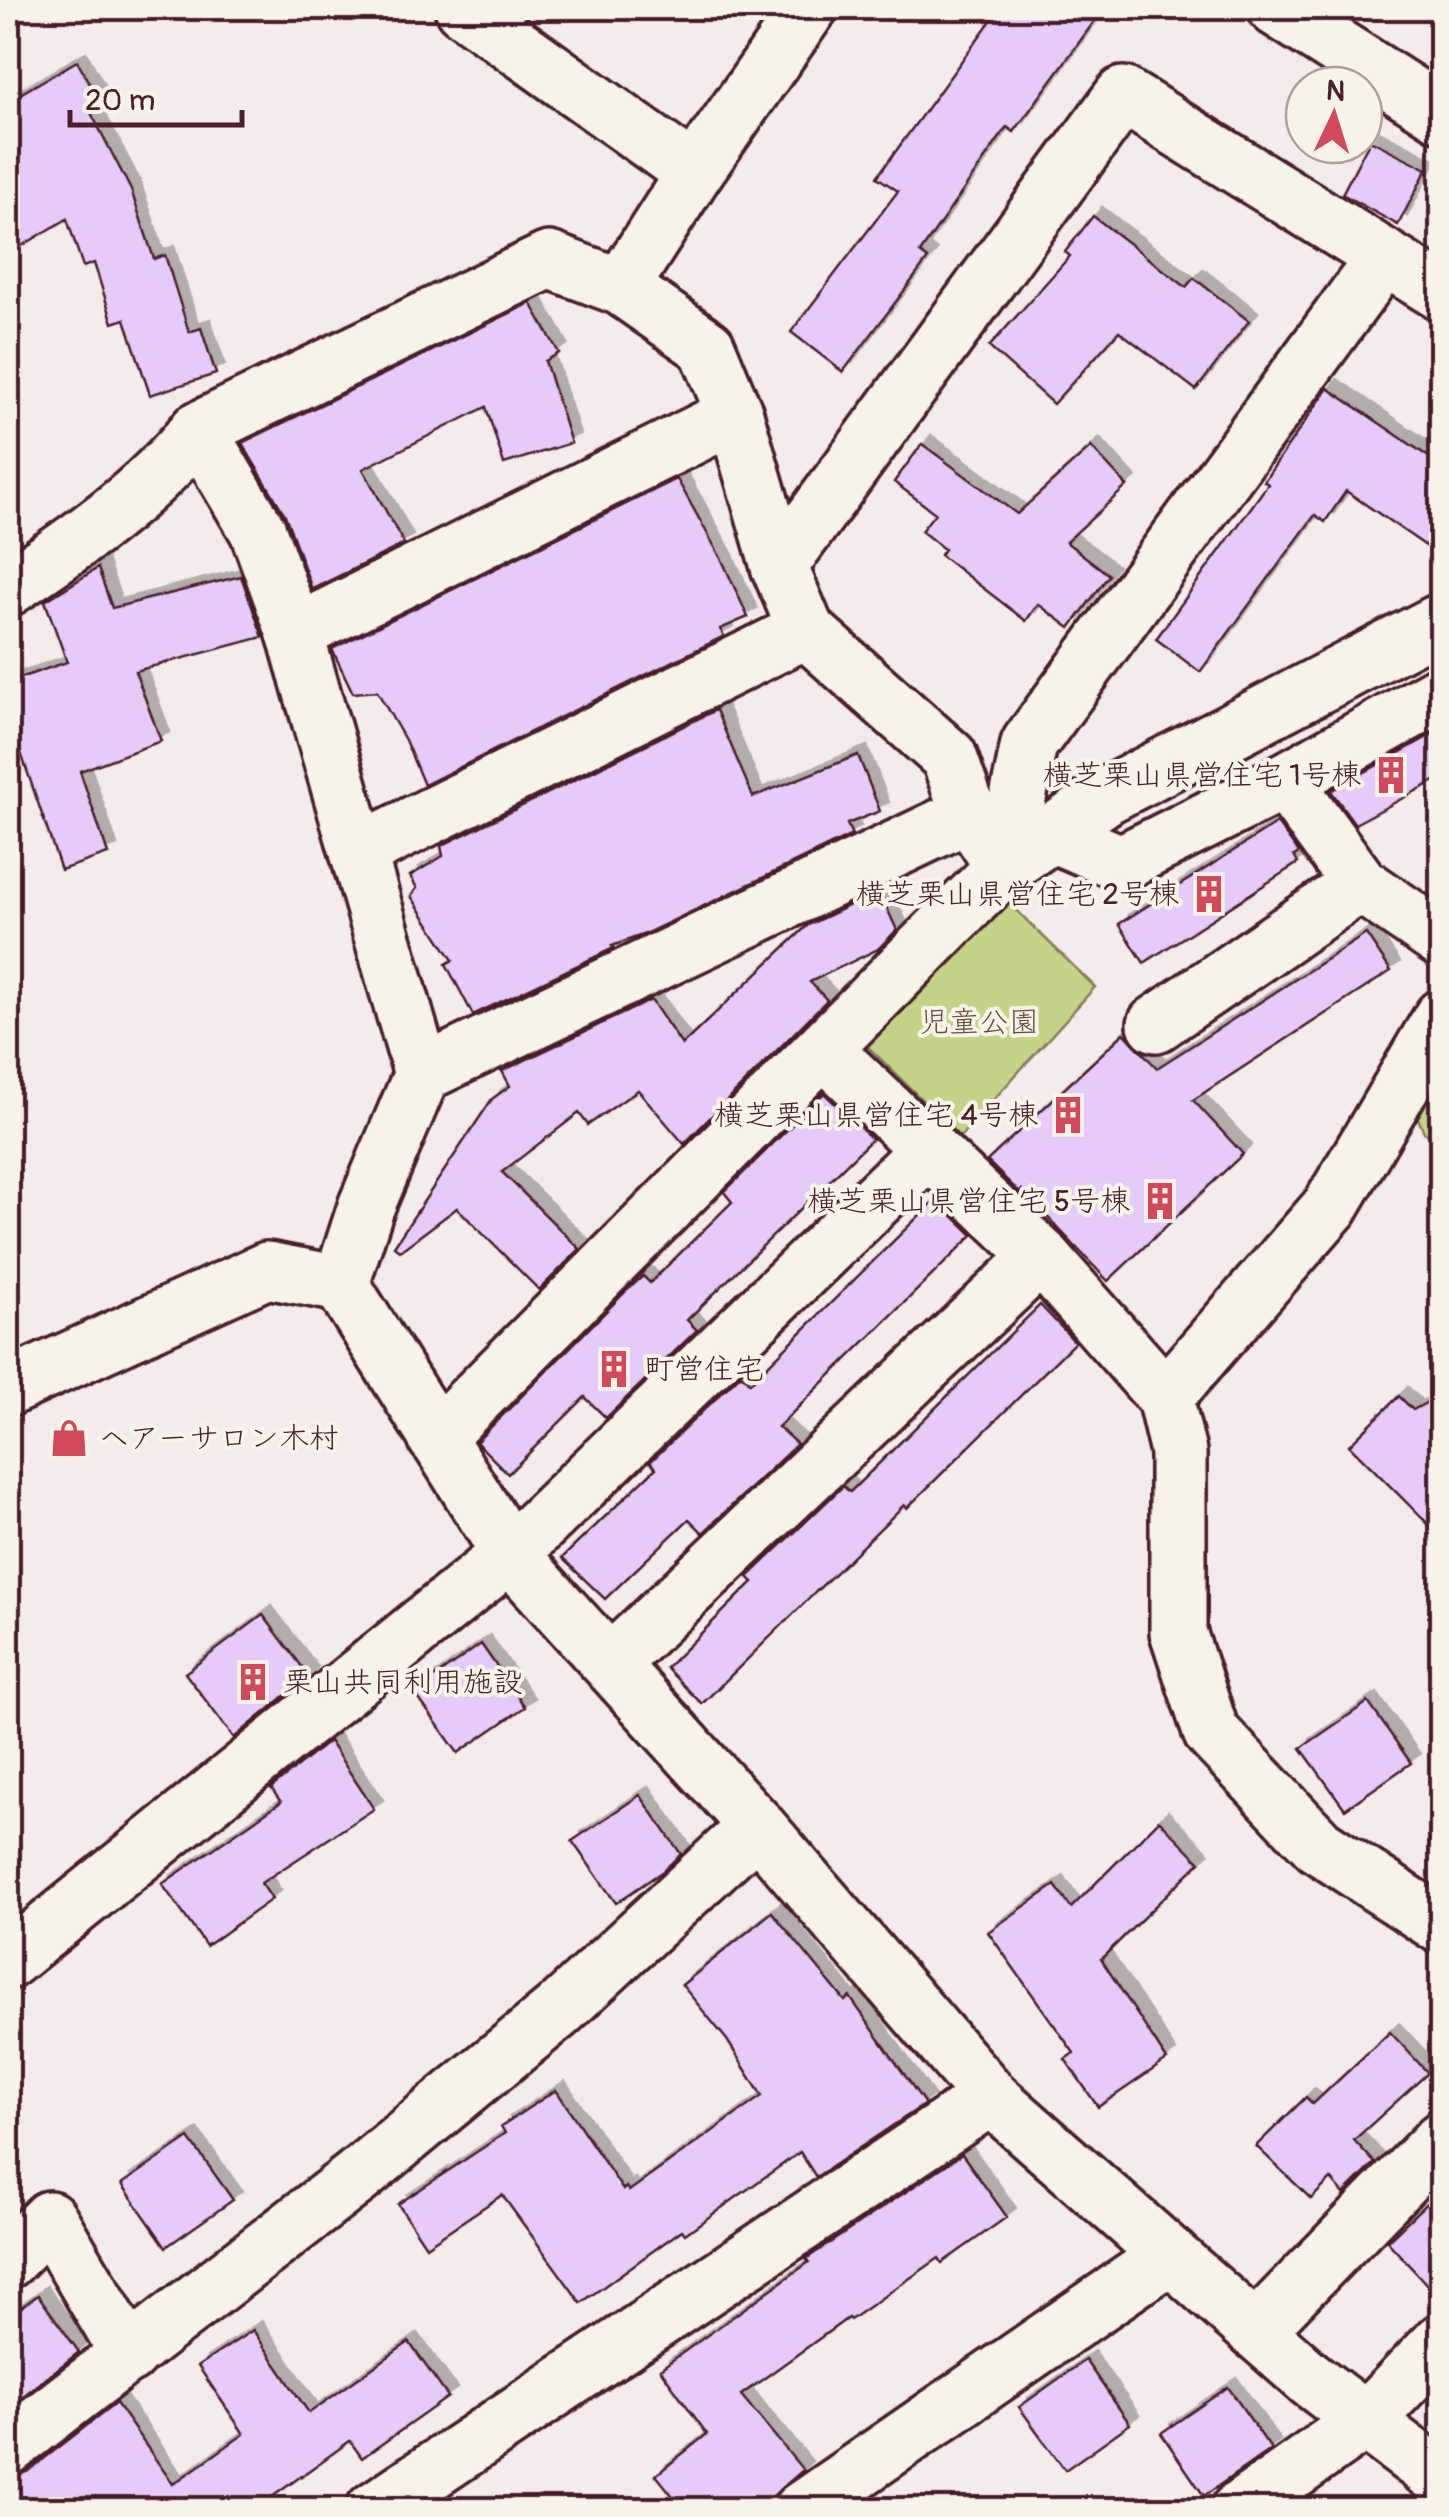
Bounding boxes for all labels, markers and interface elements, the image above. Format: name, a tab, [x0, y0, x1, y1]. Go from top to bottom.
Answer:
scale bar	[70, 65, 242, 127]
north arrow	[1284, 65, 1384, 165]
text: N	[1325, 73, 1346, 110]
text: 20 m	[85, 82, 155, 119]
building icon: 横芝栗山県営住宅 1号棟	[1370, 754, 1412, 796]
place label: 横芝栗山県営住宅 1号棟	[1043, 757, 1361, 794]
building icon: 横芝栗山県営住宅 2号棟	[1188, 873, 1230, 915]
place label: 横芝栗山県営住宅 2号棟	[856, 876, 1179, 913]
park label: 児童公園	[919, 1004, 1039, 1041]
building icon: 横芝栗山県営住宅 4号棟	[1047, 1094, 1089, 1136]
place label: 横芝栗山県営住宅 4号棟	[714, 1097, 1038, 1134]
building icon: 横芝栗山県営住宅 5号棟	[1139, 1180, 1181, 1222]
place label: 横芝栗山県営住宅 5号棟	[807, 1183, 1130, 1220]
building icon: 町営住宅	[593, 1348, 635, 1390]
place label: 町営住宅	[644, 1351, 764, 1388]
shop icon: ヘアーサロン木村	[48, 1417, 90, 1459]
place label: ヘアーサロン木村	[99, 1420, 339, 1457]
building icon: 栗山共同利用施設	[232, 1661, 274, 1703]
place label: 栗山共同利用施設	[283, 1664, 523, 1701]

